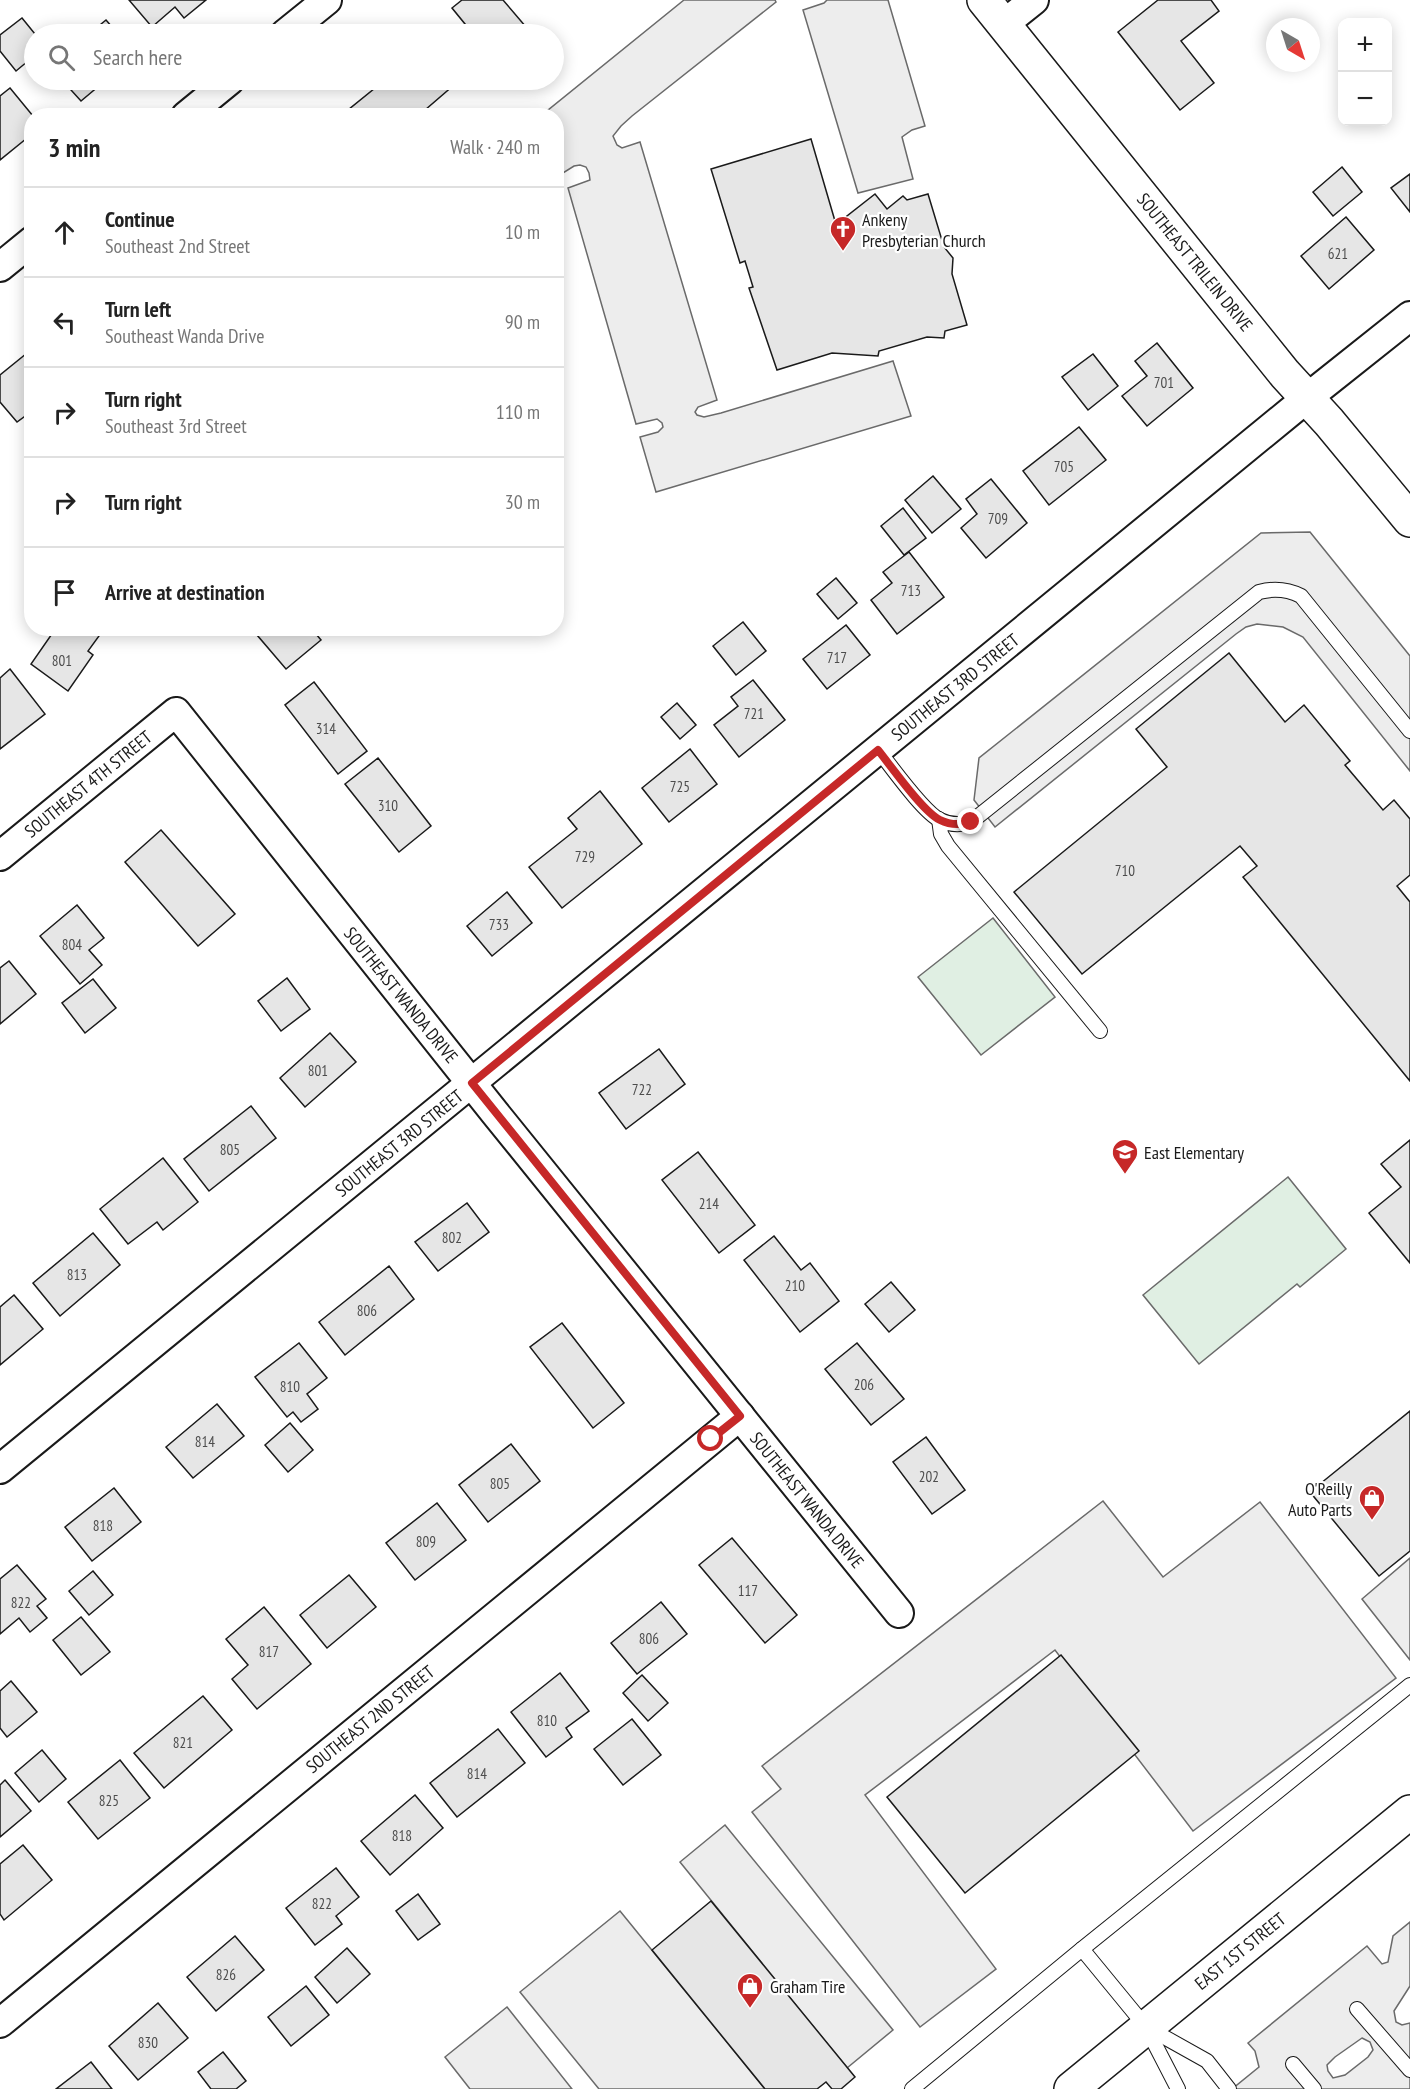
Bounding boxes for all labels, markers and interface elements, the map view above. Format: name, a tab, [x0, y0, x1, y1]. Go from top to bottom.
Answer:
north arrow	[1266, 18, 1320, 72]
map controls	[1338, 18, 1392, 126]
button: +	[1338, 18, 1392, 72]
search box	[24, 24, 564, 90]
icon: search	[45, 41, 78, 74]
text: Search here	[93, 43, 182, 71]
button: −	[1338, 72, 1392, 126]
text: 3 min	[48, 131, 101, 164]
text: Walk · 240 m	[450, 134, 540, 160]
street label: SOUTHEAST TRILEIN DRIVE	[1132, 188, 1258, 336]
text: Continue	[105, 205, 175, 233]
place label: Ankeny Presbyterian Church	[862, 208, 986, 252]
church icon: Ankeny Presbyterian Church	[828, 214, 858, 252]
icon: ahead	[48, 216, 81, 249]
text: 10 m	[505, 219, 540, 245]
text: Southeast 2nd Street	[105, 233, 250, 259]
house number: 621	[1328, 244, 1348, 263]
text: Turn left	[105, 295, 171, 323]
icon: left	[48, 306, 81, 339]
text: 90 m	[505, 309, 540, 335]
text: Southeast Wanda Drive	[105, 323, 264, 349]
house number: 701	[1154, 373, 1174, 392]
text: Turn right	[105, 385, 182, 413]
icon: right	[48, 396, 81, 429]
text: 110 m	[496, 399, 540, 425]
text: Southeast 3rd Street	[105, 413, 247, 439]
house number: 705	[1054, 457, 1074, 476]
icon: right	[48, 486, 81, 519]
text: Turn right	[105, 488, 182, 516]
text: 30 m	[505, 489, 540, 515]
house number: 709	[988, 509, 1008, 528]
icon: arrive	[48, 576, 81, 609]
text: Arrive at destination	[105, 578, 265, 606]
house number: 713	[901, 581, 921, 600]
street label: SOUTHEAST 3RD STREET	[886, 628, 1024, 746]
house number: 717	[827, 648, 847, 667]
house number: 801	[52, 651, 72, 670]
house number: 721	[744, 704, 764, 723]
house number: 314	[316, 719, 336, 738]
street label: SOUTHEAST 4TH STREET	[20, 726, 156, 842]
house number: 725	[670, 777, 690, 796]
house number: 310	[378, 796, 398, 815]
route end	[957, 808, 983, 834]
house number: 729	[575, 847, 595, 866]
house number: 710	[1115, 861, 1135, 880]
house number: 733	[489, 915, 509, 934]
street label: SOUTHEAST WANDA DRIVE	[339, 922, 463, 1068]
house number: 804	[62, 935, 82, 954]
house number: 801	[308, 1061, 328, 1080]
house number: 722	[632, 1080, 652, 1099]
street label: SOUTHEAST 3RD STREET	[330, 1084, 468, 1202]
school or university icon: East Elementary	[1110, 1137, 1140, 1175]
house number: 805	[220, 1140, 240, 1159]
place label: East Elementary	[1144, 1141, 1244, 1164]
house number: 214	[699, 1194, 719, 1213]
house number: 802	[442, 1228, 462, 1247]
house number: 813	[67, 1265, 87, 1284]
house number: 210	[785, 1276, 805, 1295]
house number: 806	[357, 1301, 377, 1320]
house number: 206	[854, 1375, 874, 1394]
house number: 810	[280, 1377, 300, 1396]
route start	[697, 1425, 723, 1451]
street label: SOUTHEAST WANDA DRIVE	[745, 1427, 869, 1573]
house number: 814	[195, 1432, 215, 1451]
house number: 202	[919, 1467, 939, 1486]
house number: 805	[490, 1474, 510, 1493]
place label: O'Reilly Auto Parts	[1288, 1477, 1352, 1521]
shop icon: O'Reilly Auto Parts	[1357, 1483, 1387, 1521]
house number: 818	[93, 1516, 113, 1535]
house number: 809	[416, 1532, 436, 1551]
house number: 117	[738, 1581, 758, 1600]
house number: 822	[11, 1593, 31, 1612]
house number: 806	[639, 1629, 659, 1648]
house number: 817	[259, 1642, 279, 1661]
street label: SOUTHEAST 2ND STREET	[301, 1660, 439, 1778]
house number: 810	[537, 1711, 557, 1730]
house number: 821	[173, 1733, 193, 1752]
house number: 814	[467, 1764, 487, 1783]
house number: 825	[99, 1791, 119, 1810]
house number: 818	[392, 1826, 412, 1845]
house number: 822	[312, 1894, 332, 1913]
street label: EAST 1ST STREET	[1190, 1907, 1290, 1995]
house number: 826	[216, 1965, 236, 1984]
shop icon: Graham Tire	[735, 1971, 765, 2009]
place label: Graham Tire	[770, 1975, 846, 1998]
house number: 830	[138, 2033, 158, 2052]

